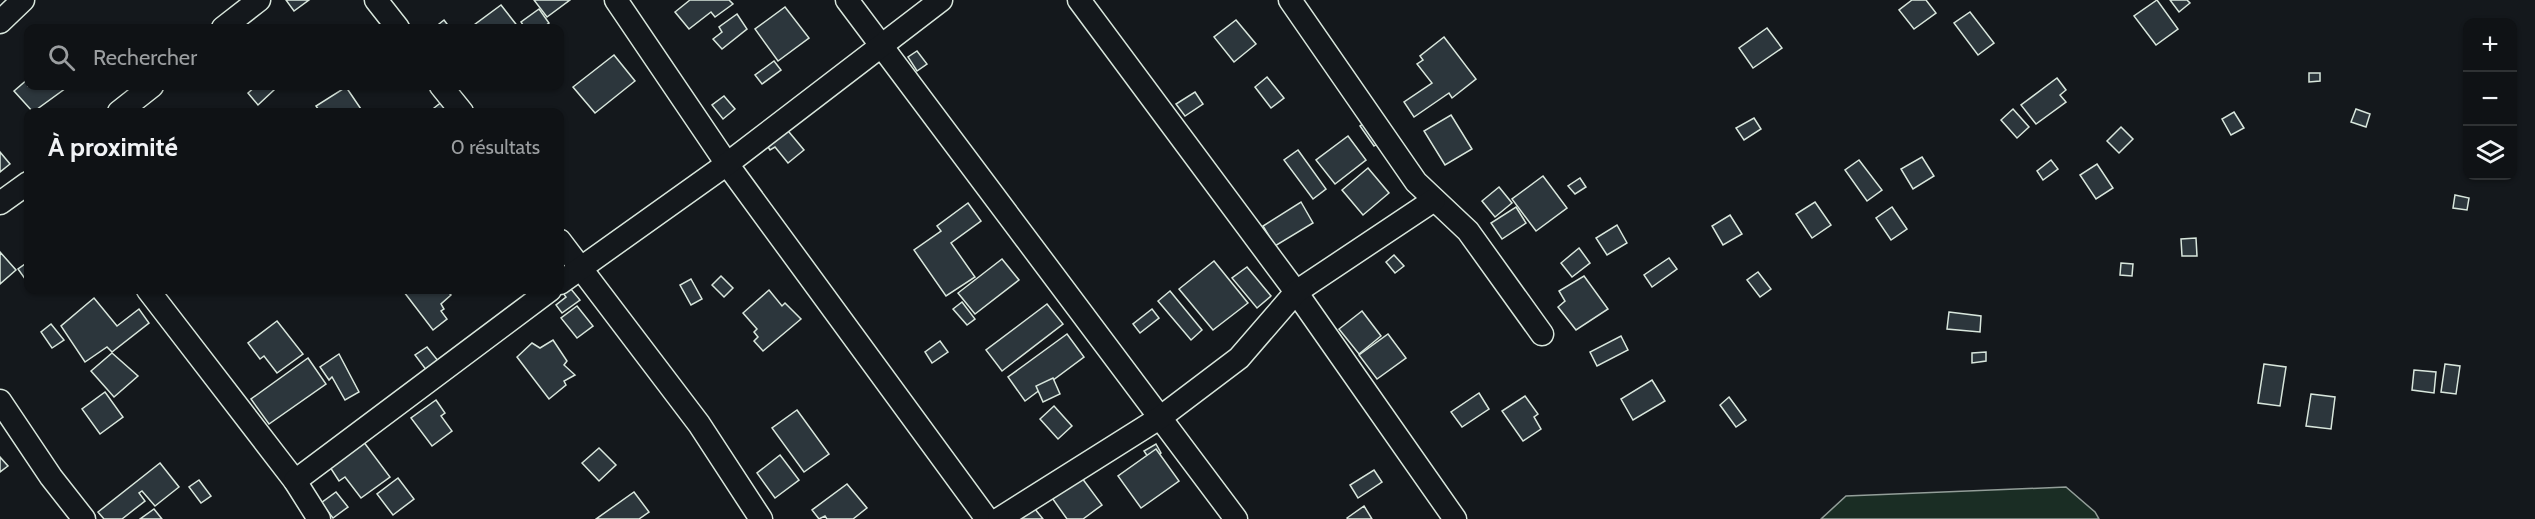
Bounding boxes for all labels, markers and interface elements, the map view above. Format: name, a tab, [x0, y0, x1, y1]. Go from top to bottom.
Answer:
map controls	[2463, 18, 2517, 180]
button: +	[2463, 18, 2517, 72]
search box	[24, 24, 564, 90]
icon: search	[45, 41, 78, 74]
text: Rechercher	[93, 44, 197, 71]
button: −	[2463, 72, 2517, 126]
button: layers	[2463, 126, 2517, 180]
text: À proximité	[48, 131, 178, 163]
text: 0 résultats	[451, 135, 540, 159]

